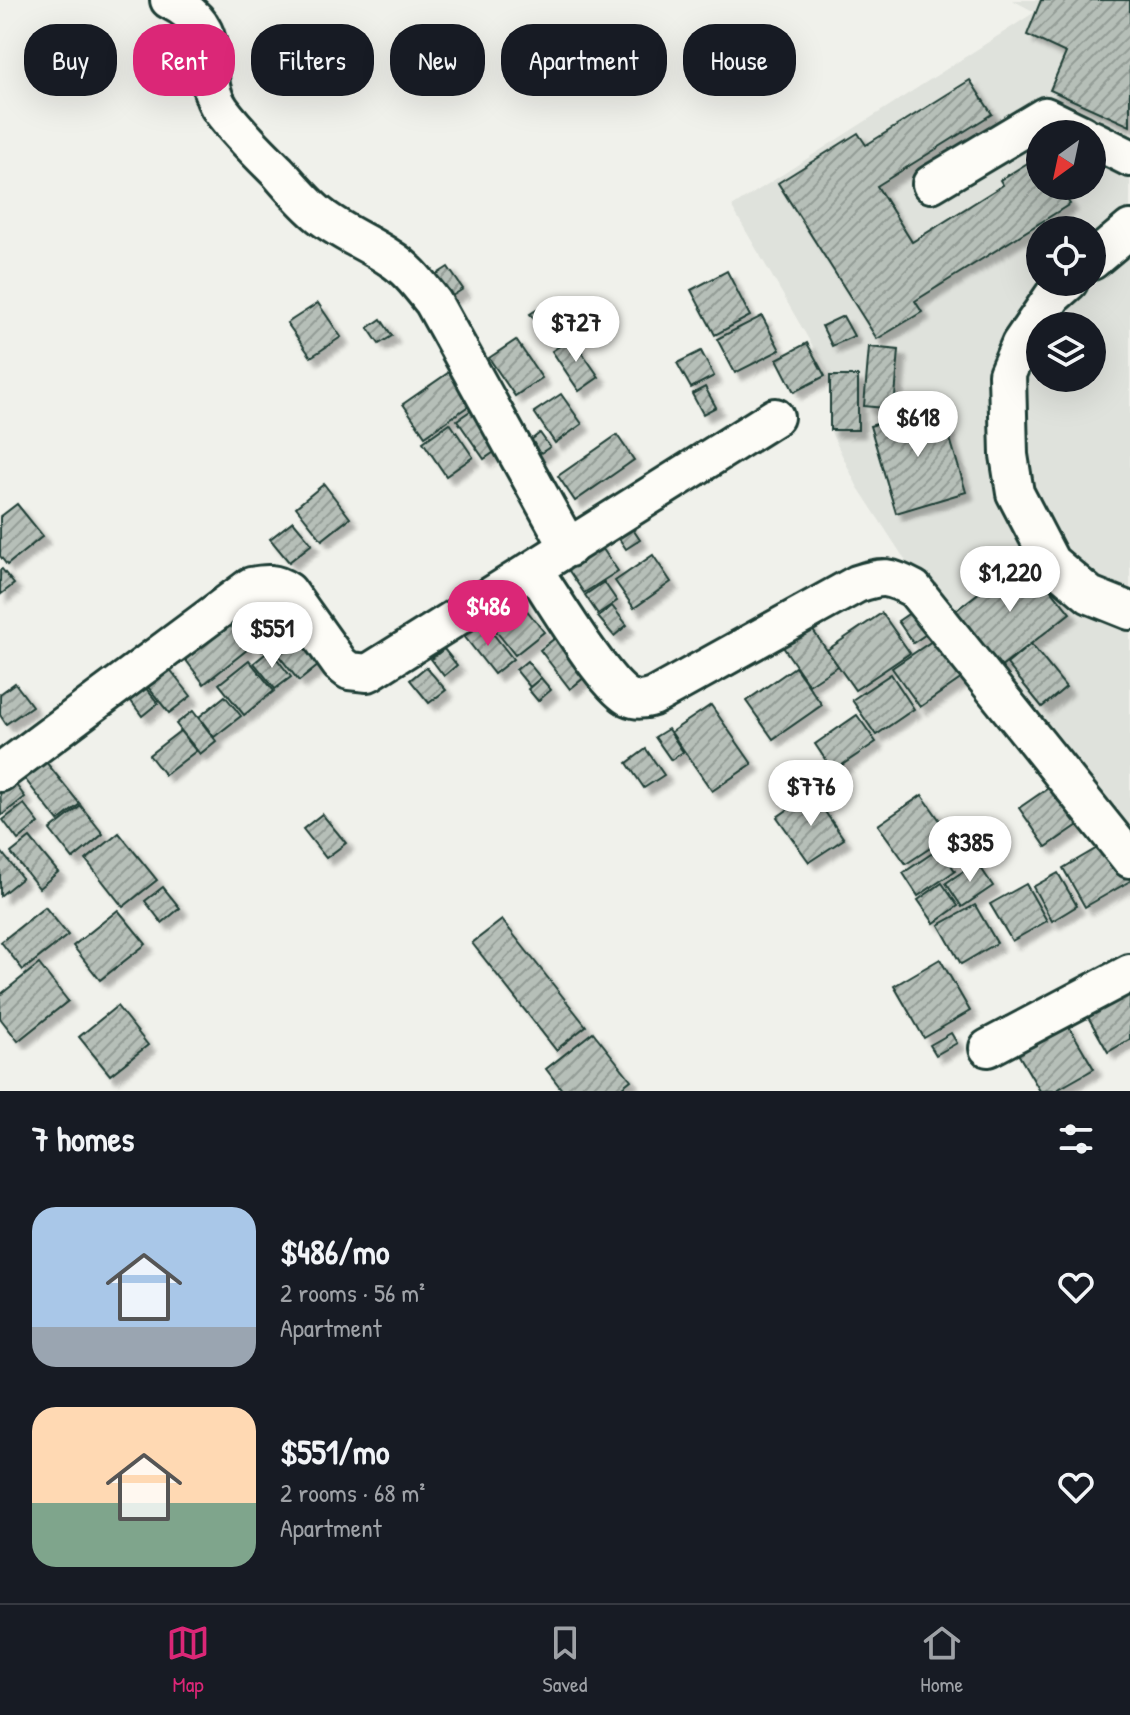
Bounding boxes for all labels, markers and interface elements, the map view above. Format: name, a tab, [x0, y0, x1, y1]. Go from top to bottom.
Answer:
chip: Buy	[24, 24, 117, 96]
chip: Rent	[133, 24, 235, 96]
chip: Filters	[251, 24, 374, 96]
chip: New	[390, 24, 485, 96]
chip: Apartment	[501, 24, 667, 96]
chip: House	[683, 24, 796, 96]
north arrow	[1026, 120, 1106, 200]
map controls	[1026, 120, 1106, 392]
button: locate	[1026, 216, 1106, 296]
pin: $727	[529, 296, 623, 364]
text: $727	[550, 304, 602, 339]
button: layers	[1026, 312, 1106, 392]
pin: $618	[871, 391, 965, 459]
text: $618	[896, 399, 940, 434]
pin: $1,220	[945, 546, 1075, 614]
text: $1,220	[978, 554, 1042, 589]
pin: $486	[441, 580, 535, 648]
text: $486	[466, 588, 510, 623]
pin: $551	[225, 602, 319, 670]
text: $551	[250, 610, 294, 645]
pin: $776	[764, 760, 858, 828]
text: $776	[786, 768, 836, 803]
pin: $385	[923, 816, 1017, 884]
text: $385	[946, 824, 994, 859]
text: 7 homes	[32, 1116, 134, 1162]
icon: filters	[1054, 1117, 1098, 1161]
text: $486/mo	[280, 1229, 389, 1275]
icon: home	[96, 1239, 192, 1335]
icon: heart	[1054, 1265, 1098, 1309]
text: 2 rooms · 56 m²	[280, 1275, 425, 1310]
text: Apartment	[280, 1310, 382, 1345]
text: $551/mo	[280, 1429, 390, 1475]
icon: home	[96, 1439, 192, 1535]
icon: heart	[1054, 1465, 1098, 1509]
text: 2 rooms · 68 m²	[280, 1475, 425, 1510]
text: Apartment	[280, 1510, 382, 1545]
tab: Map	[166, 1621, 210, 1699]
tab: Saved	[543, 1621, 587, 1699]
tab: Home	[920, 1621, 964, 1699]

